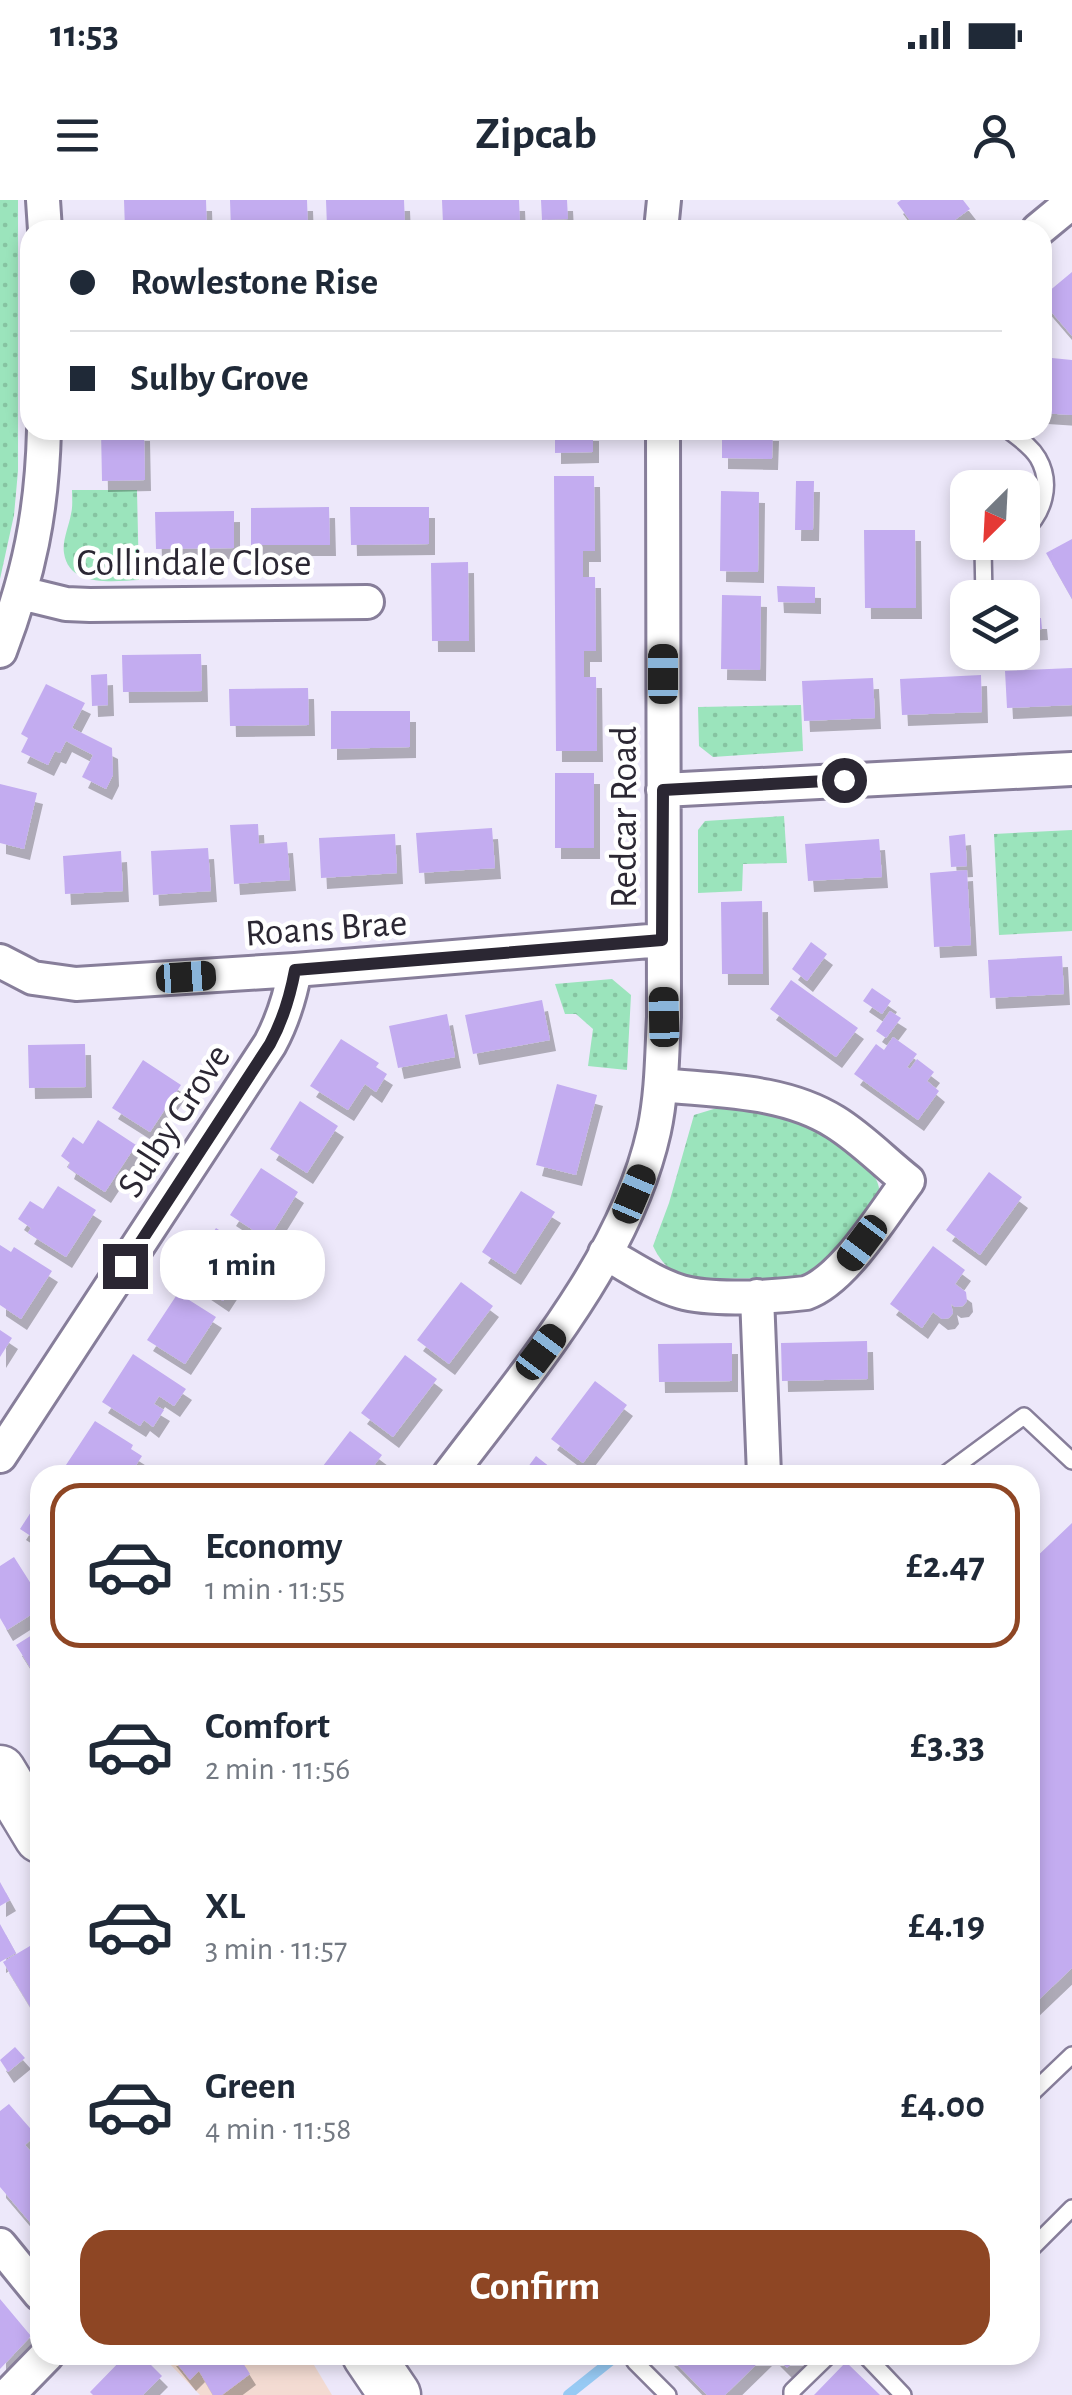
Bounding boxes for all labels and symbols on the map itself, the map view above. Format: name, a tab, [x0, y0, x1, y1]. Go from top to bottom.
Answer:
north arrow	[950, 470, 1040, 560]
street label: Collindale Close	[76, 545, 312, 583]
car	[648, 644, 678, 704]
street label: Redcar Road	[606, 726, 644, 908]
route start	[822, 758, 867, 803]
street label: Roans Brae	[244, 904, 408, 954]
car	[155, 960, 217, 994]
car	[648, 987, 680, 1047]
street label: Sulby Grove	[111, 1038, 238, 1204]
car	[608, 1161, 660, 1227]
car	[832, 1210, 892, 1276]
callout: 1 min	[160, 1231, 325, 1301]
route end	[103, 1244, 148, 1289]
car	[511, 1319, 571, 1385]

